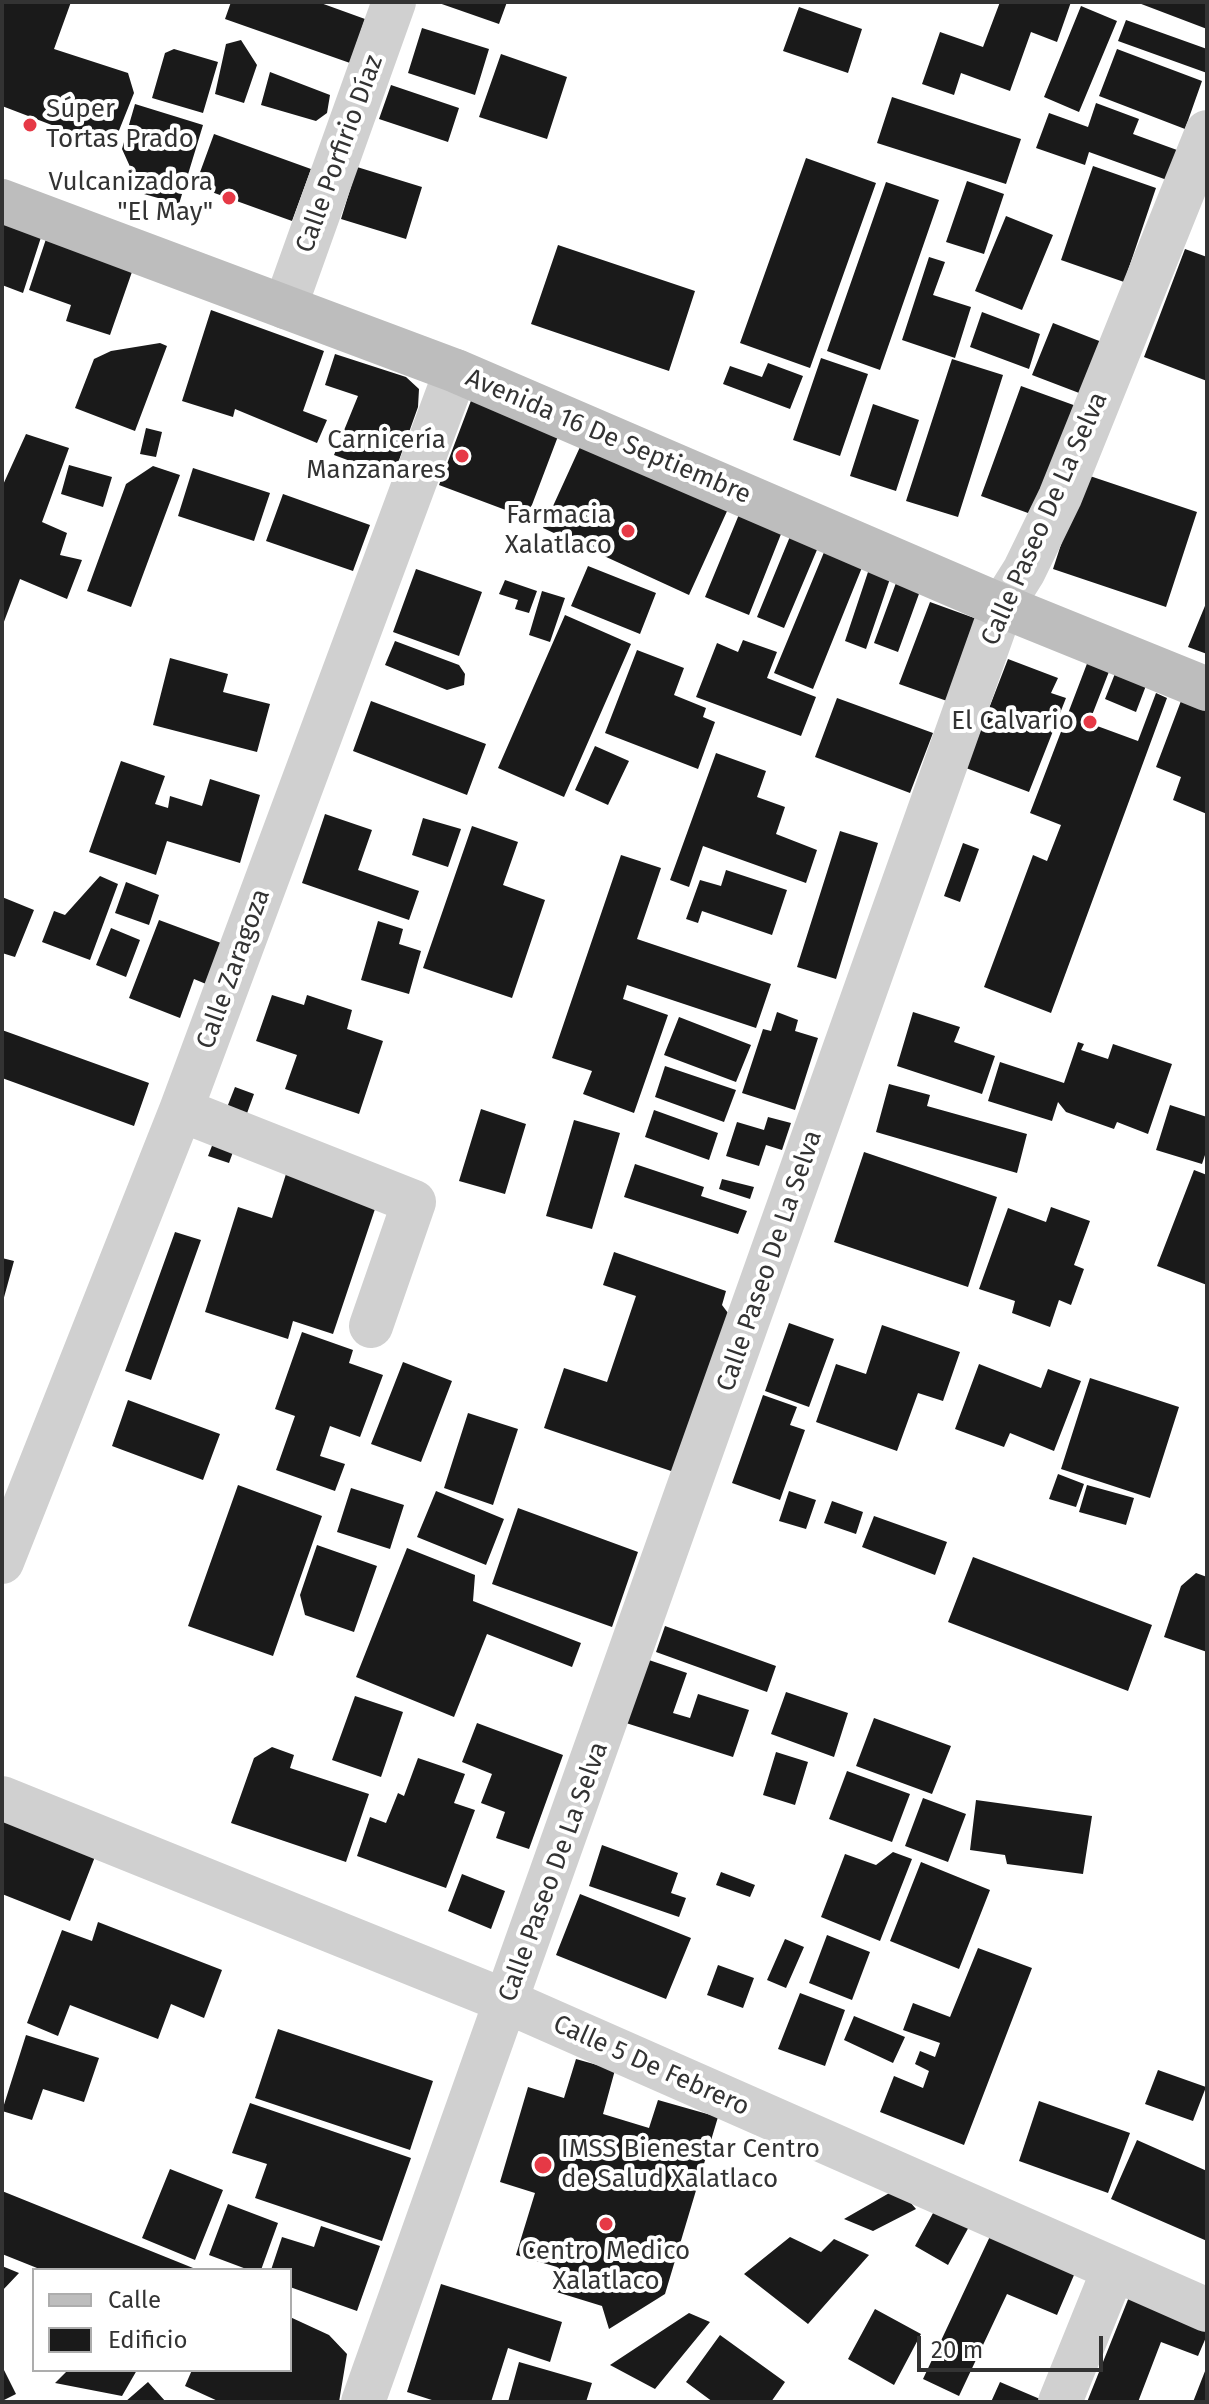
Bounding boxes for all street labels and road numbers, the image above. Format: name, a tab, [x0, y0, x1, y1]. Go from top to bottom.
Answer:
street label: Calle Porfirio Díaz	[290, 51, 390, 257]
street label: Avenida 16 De Septiembre	[461, 363, 755, 511]
street label: Calle Paseo De La Selva	[975, 387, 1115, 651]
street label: Calle Zaragoza	[191, 885, 277, 1053]
street label: Calle Paseo De La Selva	[711, 1126, 829, 1396]
street label: Calle Paseo De La Selva	[492, 1738, 616, 2006]
street label: Calle 5 De Febrero	[548, 2009, 754, 2123]

